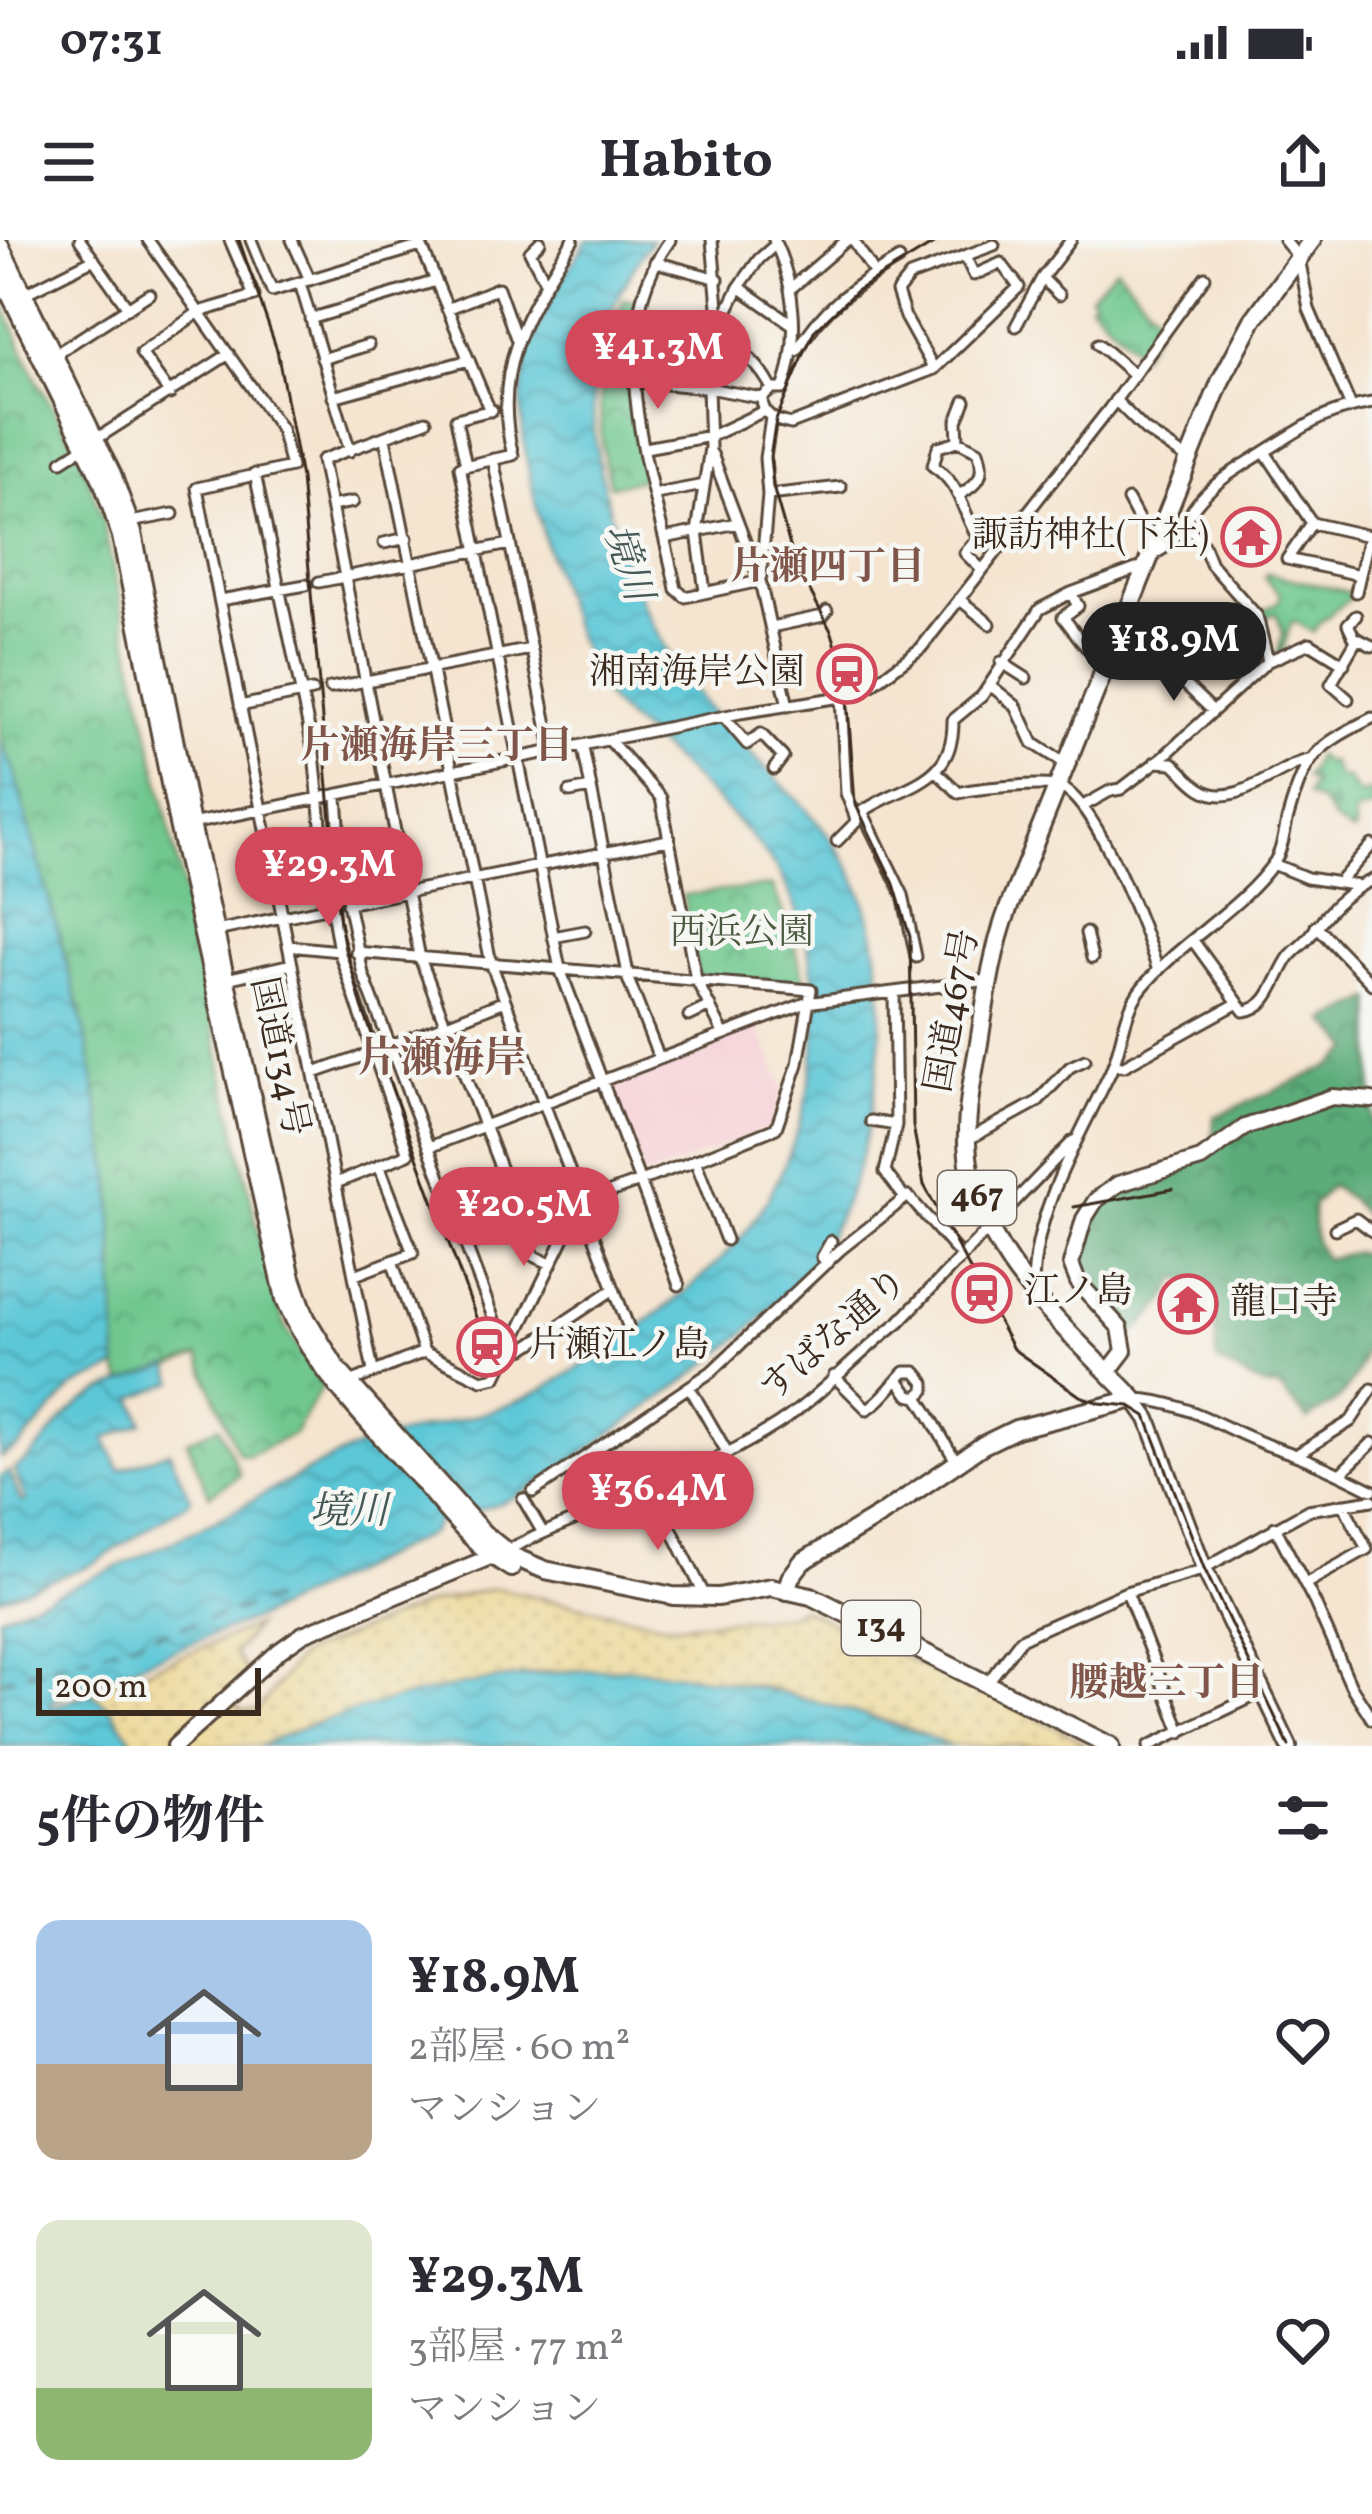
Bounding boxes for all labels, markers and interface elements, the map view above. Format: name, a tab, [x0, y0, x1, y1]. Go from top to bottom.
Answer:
text: 07:31	[60, 11, 163, 74]
text: Habito	[599, 125, 773, 200]
icon: menu	[36, 129, 102, 195]
icon: share	[1270, 129, 1336, 195]
pin: ¥41.3M	[560, 310, 756, 412]
text: ¥41.3M	[592, 322, 724, 376]
temple icon: 諏訪神社(下社)	[1220, 506, 1282, 568]
place label: 諏訪神社(下社)	[972, 512, 1209, 562]
water label: 境川	[588, 518, 665, 612]
district label: 片瀬四丁目	[730, 542, 926, 596]
pin: ¥18.9M	[1076, 602, 1272, 704]
text: ¥18.9M	[1108, 614, 1240, 668]
station icon: 湘南海岸公園	[816, 643, 878, 705]
place label: 湘南海岸公園	[589, 649, 805, 699]
district label: 片瀬海岸三丁目	[300, 721, 574, 775]
pin: ¥29.3M	[231, 827, 427, 929]
text: ¥29.3M	[262, 839, 396, 893]
park label: 西浜公園	[670, 909, 814, 959]
street label: 国道467号	[915, 926, 993, 1096]
street label: 国道134号	[237, 973, 319, 1141]
district label: 片瀬海岸	[358, 1031, 526, 1090]
pin: ¥20.5M	[426, 1167, 622, 1269]
road number: 467	[938, 1171, 1016, 1225]
text: ¥20.5M	[456, 1179, 592, 1233]
street label: すばな通り	[751, 1258, 919, 1414]
station icon: 江ノ島	[951, 1262, 1013, 1324]
place label: 江ノ島	[1024, 1268, 1132, 1318]
temple icon: 龍口寺	[1157, 1273, 1219, 1335]
place label: 龍口寺	[1230, 1279, 1338, 1329]
station icon: 片瀬江ノ島	[456, 1316, 518, 1378]
place label: 片瀬江ノ島	[529, 1322, 709, 1372]
pin: ¥36.4M	[560, 1451, 756, 1553]
text: ¥36.4M	[589, 1463, 727, 1517]
water label: 境川	[310, 1486, 392, 1540]
road number: 134	[842, 1601, 920, 1655]
district label: 腰越三丁目	[1069, 1658, 1265, 1712]
scale bar	[36, 1662, 261, 1715]
text: 200 m	[54, 1666, 148, 1712]
icon: filters	[1270, 1785, 1336, 1851]
text: 5件の物件	[36, 1788, 265, 1859]
text: ¥18.9M	[408, 1943, 580, 2014]
icon: home	[132, 1968, 276, 2112]
icon: heart	[1270, 2007, 1336, 2073]
text: 2部屋 · 60 m²	[408, 2022, 630, 2076]
text: マンション	[408, 2084, 601, 2138]
text: ¥29.3M	[408, 2243, 583, 2314]
icon: home	[132, 2268, 276, 2412]
icon: heart	[1270, 2307, 1336, 2373]
text: 3部屋 · 77 m²	[408, 2322, 624, 2376]
text: マンション	[408, 2384, 601, 2438]

